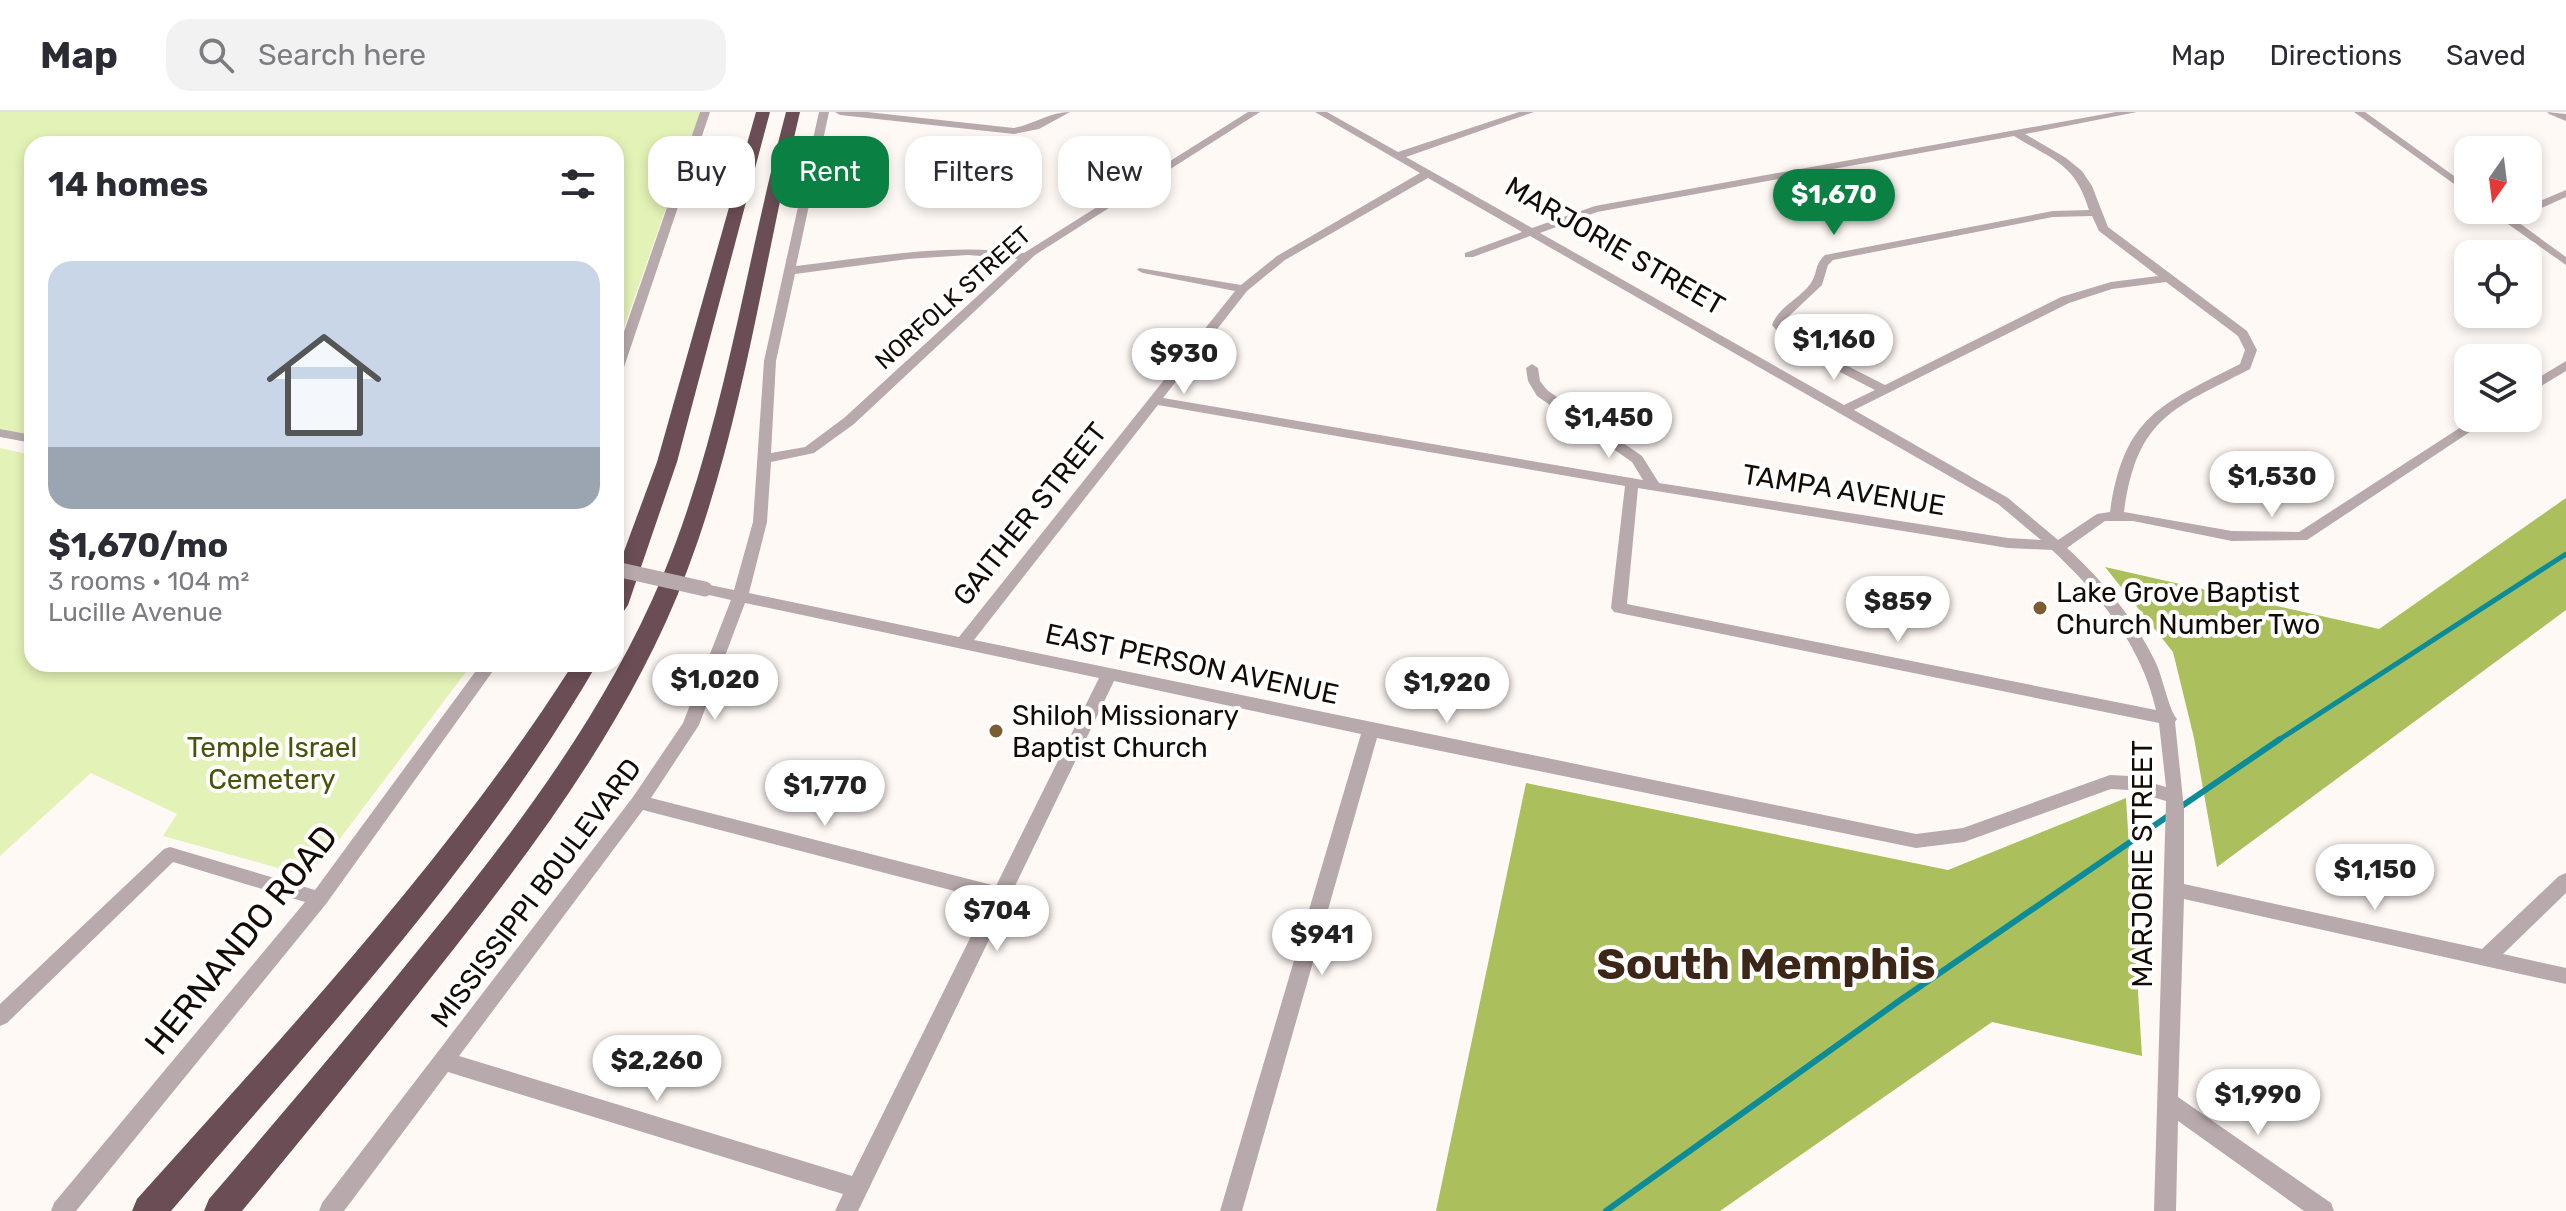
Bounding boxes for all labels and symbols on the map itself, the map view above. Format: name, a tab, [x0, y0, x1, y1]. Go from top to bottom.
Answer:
north arrow	[2454, 136, 2542, 224]
pin: $1,670	[1769, 169, 1899, 237]
street label: MARJORIE STREET	[1499, 170, 1731, 322]
street label: NORFOLK STREET	[869, 221, 1037, 375]
pin: $1,160	[1769, 314, 1899, 382]
pin: $930	[1137, 328, 1231, 396]
pin: $1,450	[1544, 392, 1674, 460]
street label: GAITHER STREET	[946, 416, 1114, 612]
pin: $1,530	[2207, 451, 2337, 519]
street label: TAMPA AVENUE	[1740, 458, 1948, 522]
pin: $859	[1851, 576, 1945, 644]
place label: Lake Grove Baptist Church Number Two	[2056, 576, 2320, 641]
marker: Lake Grove Baptist Church Number Two	[2031, 599, 2049, 617]
street label: EAST PERSON AVENUE	[1042, 617, 1342, 711]
pin: $1,020	[650, 654, 780, 722]
pin: $1,920	[1382, 657, 1512, 725]
place label: Shiloh Missionary Baptist Church	[1012, 699, 1239, 764]
marker: Shiloh Missionary Baptist Church	[987, 722, 1005, 740]
park label: Temple Israel Cemetery	[187, 731, 357, 796]
street label: MARJORIE STREET	[2126, 740, 2159, 988]
street label: MISSISSIPPI BOULEVARD	[424, 752, 648, 1034]
pin: $1,770	[760, 760, 890, 828]
street label: HERNANDO ROAD	[136, 817, 346, 1063]
pin: $1,150	[2310, 844, 2440, 912]
pin: $704	[950, 885, 1044, 953]
pin: $941	[1275, 909, 1369, 977]
district label: South Memphis	[1597, 938, 1935, 990]
pin: $2,260	[592, 1035, 722, 1103]
pin: $1,990	[2193, 1069, 2323, 1137]

